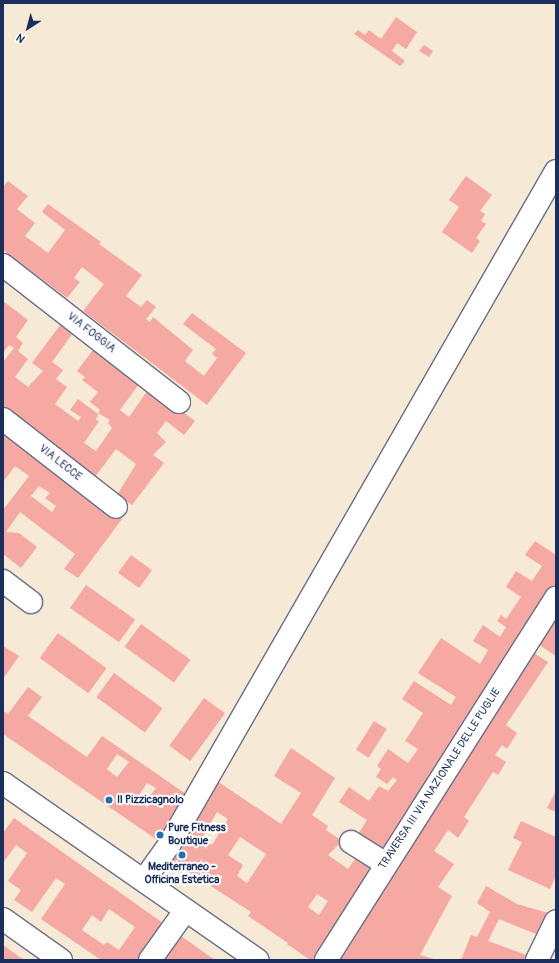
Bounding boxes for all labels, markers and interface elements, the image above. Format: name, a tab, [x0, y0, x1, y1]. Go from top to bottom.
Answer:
north arrow	[8, 8, 48, 48]
text: N	[14, 31, 27, 46]
street label: VIA FOGGIA	[64, 310, 118, 356]
street label: VIA LECCE	[36, 442, 84, 484]
street label: TRAVERSA III VIA NAZIONALE DELLE PUGLIE	[376, 686, 504, 872]
place label: Il Pizzicagnolo	[117, 793, 184, 807]
marker: Il Pizzicagnolo	[104, 795, 114, 805]
place label: Pure Fitness Boutique	[168, 822, 226, 848]
marker: Pure Fitness Boutique	[155, 830, 165, 840]
marker: Mediterraneo - Officina Estetica	[177, 850, 187, 860]
place label: Mediterraneo - Officina Estetica	[145, 861, 219, 887]

